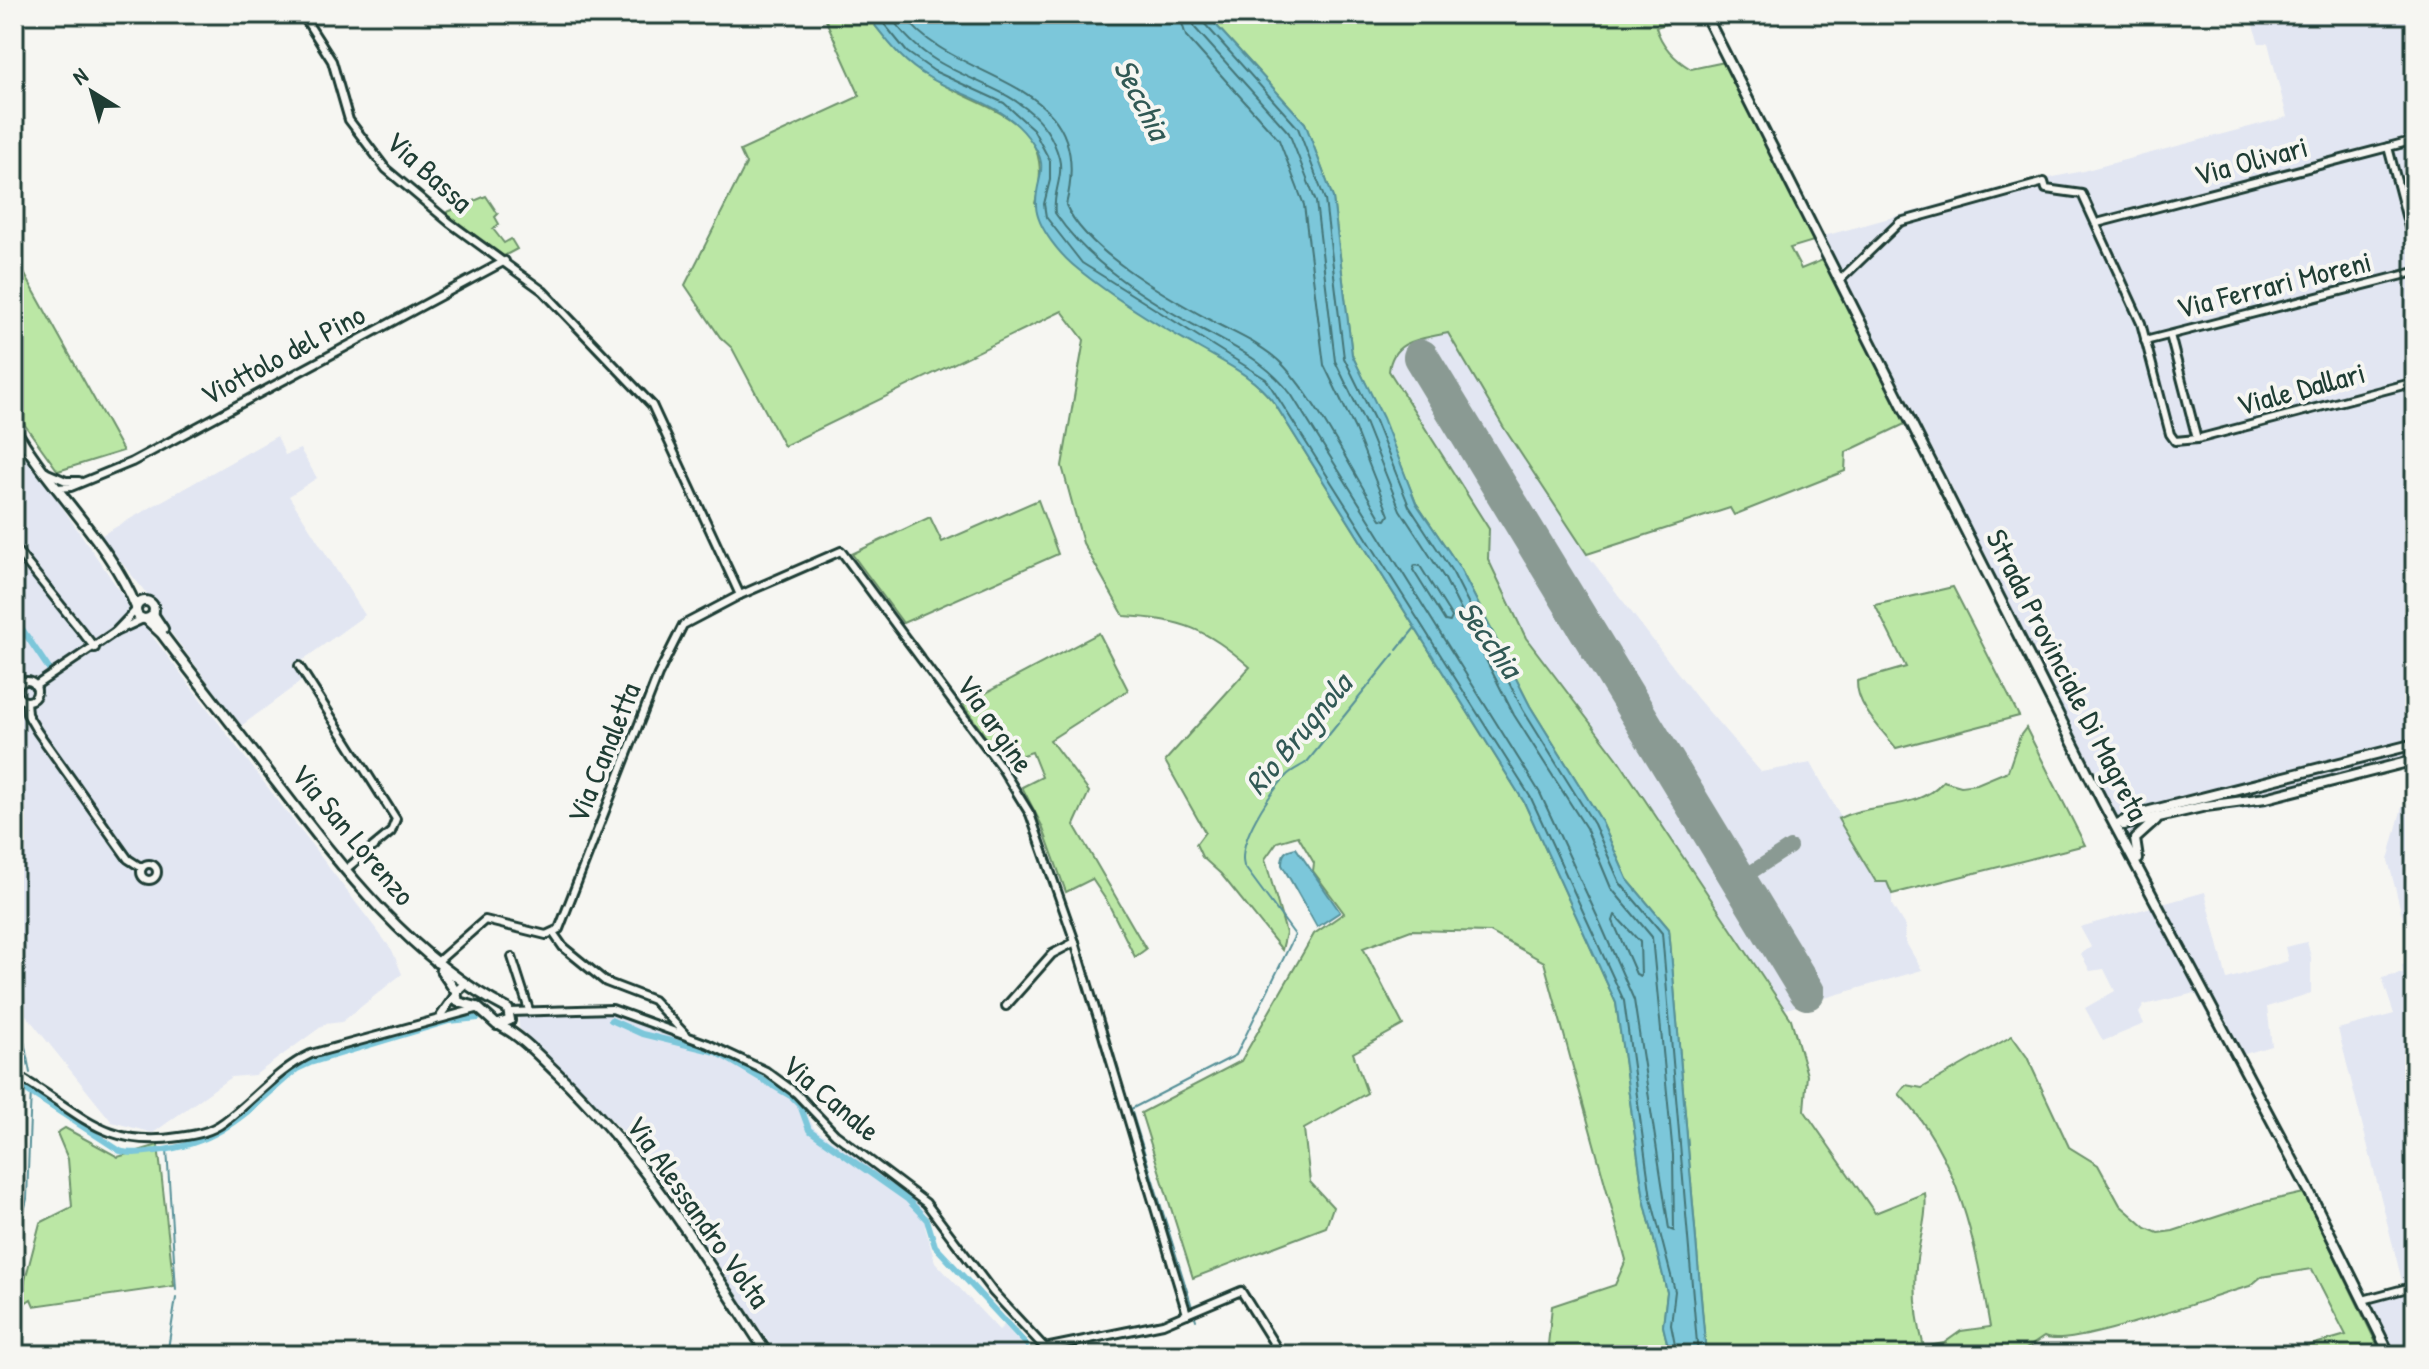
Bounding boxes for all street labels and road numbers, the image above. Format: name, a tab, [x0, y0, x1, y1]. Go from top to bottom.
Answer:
street label: Via Bassa	[378, 122, 482, 221]
street label: Via Olivari	[2190, 126, 2312, 194]
street label: Via Ferrari Moreni	[2172, 241, 2375, 328]
street label: Viottolo del Pino	[193, 294, 372, 414]
street label: Viale Dallari	[2232, 352, 2369, 424]
street label: Strada Provinciale Di Magreta	[1977, 522, 2159, 827]
street label: Via argine	[948, 666, 1044, 780]
street label: Via Canaletta	[557, 676, 649, 829]
street label: Via San Lorenzo	[283, 755, 425, 914]
street label: Via Canale	[774, 1045, 889, 1150]
street label: Via Alessandro Volta	[617, 1107, 780, 1316]

